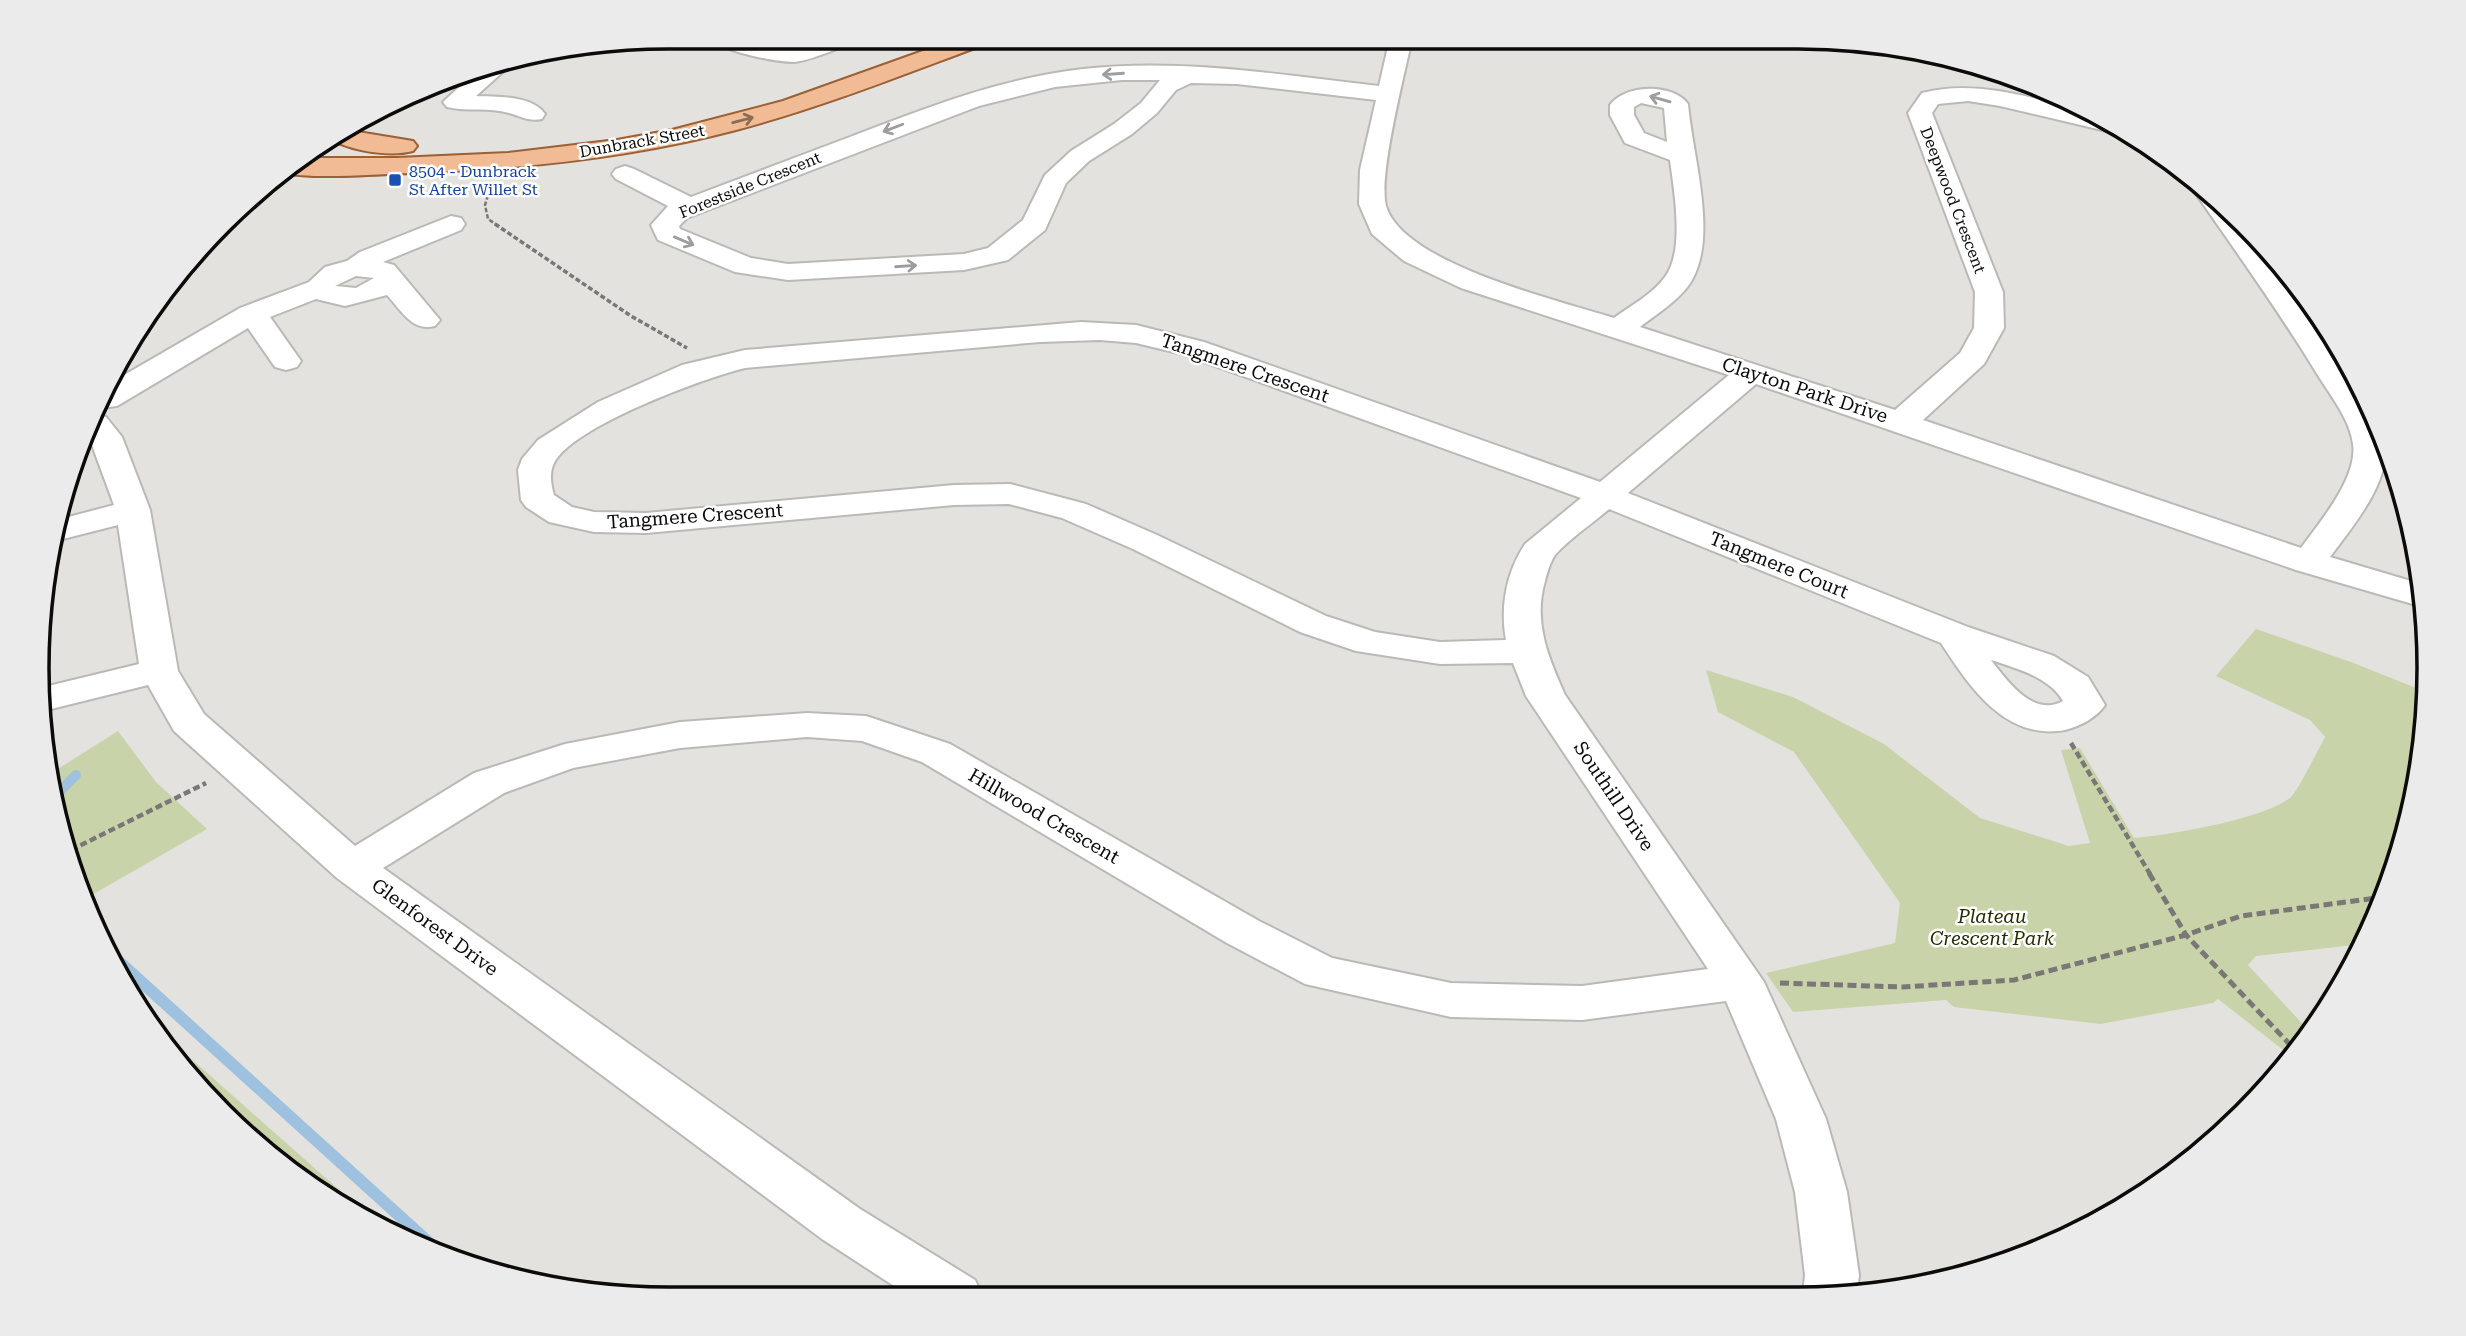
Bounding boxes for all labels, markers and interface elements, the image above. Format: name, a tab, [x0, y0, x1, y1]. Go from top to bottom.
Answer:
one-way arrow	[1103, 68, 1125, 81]
one-way arrow	[1649, 91, 1671, 104]
one-way arrow	[732, 113, 754, 126]
street label: Dunbrack Street	[578, 121, 706, 161]
one-way arrow	[883, 123, 905, 135]
street label: Deepwood Crescent	[1916, 124, 1990, 276]
street label: Forestside Crescent	[676, 148, 824, 222]
place label: 8504 - Dunbrack St After Willet St	[409, 162, 538, 199]
marker: 8504 - Dunbrack St After Willet St	[387, 172, 403, 188]
one-way arrow	[672, 235, 694, 248]
one-way arrow	[894, 259, 916, 272]
street label: Tangmere Crescent	[1158, 328, 1332, 408]
street label: Clayton Park Drive	[1719, 352, 1891, 428]
street label: Tangmere Crescent	[606, 498, 784, 534]
street label: Tangmere Court	[1706, 527, 1852, 603]
street label: Southill Drive	[1569, 737, 1659, 855]
street label: Hillwood Crescent	[964, 763, 1124, 869]
street label: Glenforest Drive	[367, 873, 503, 981]
park label: Plateau Crescent Park	[1930, 905, 2055, 950]

